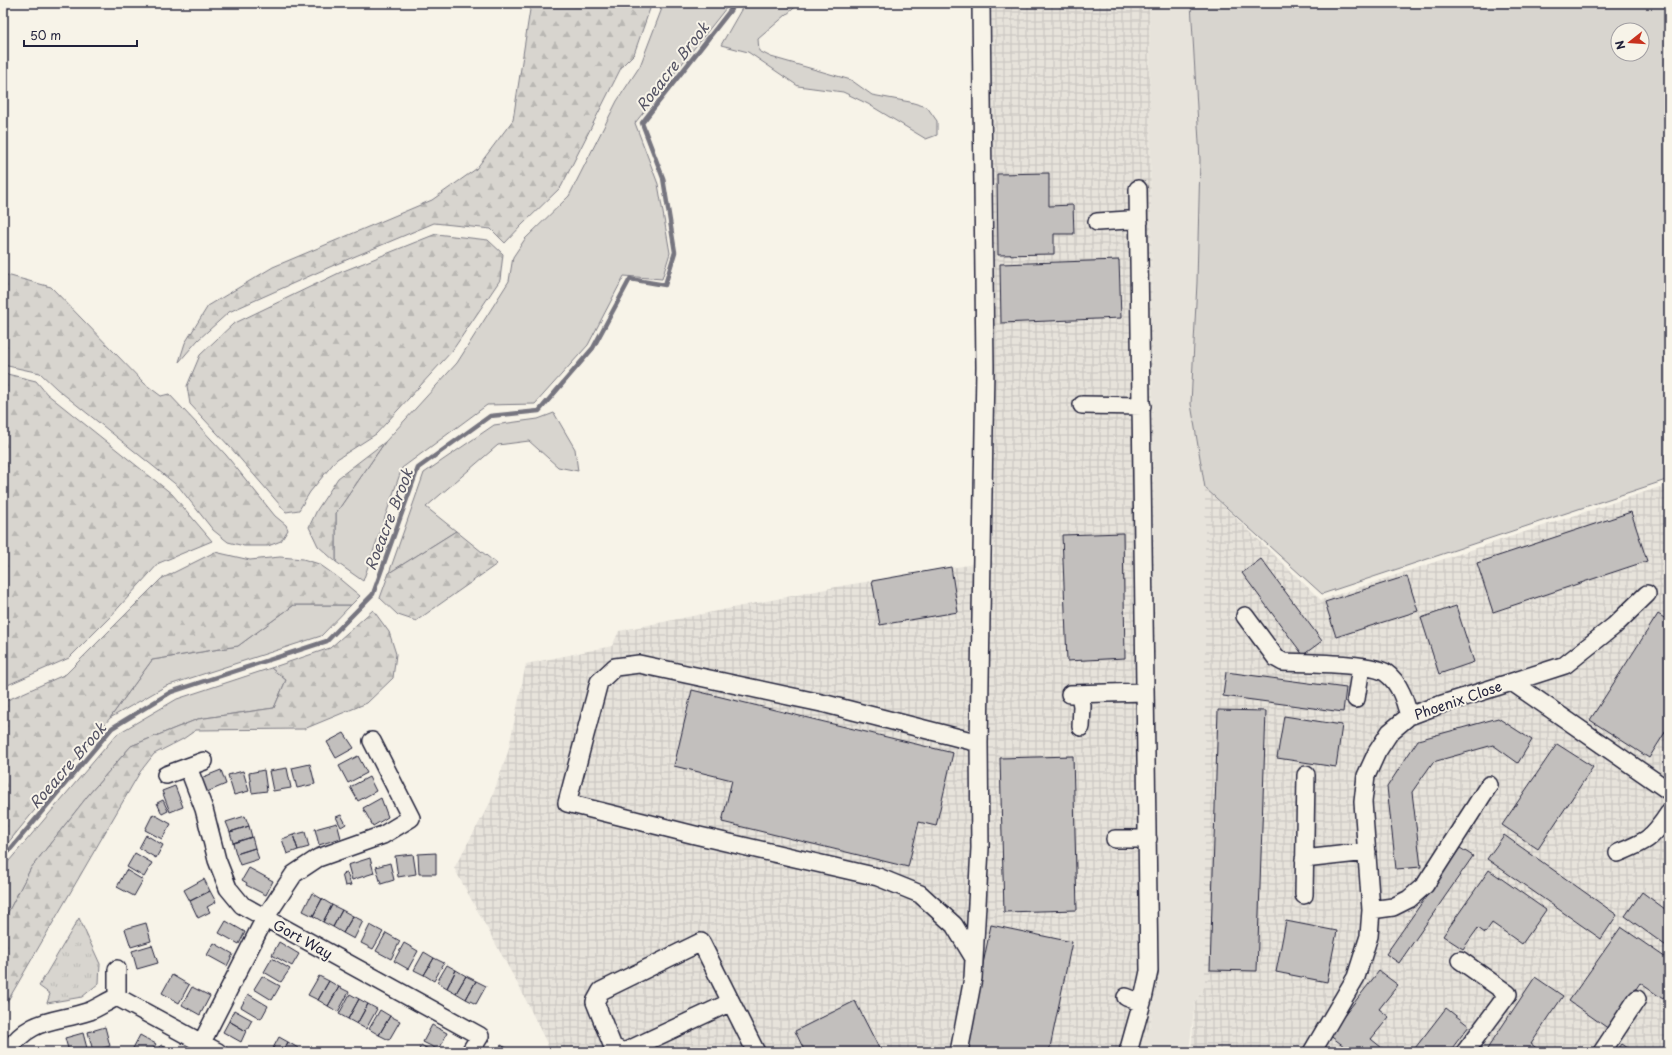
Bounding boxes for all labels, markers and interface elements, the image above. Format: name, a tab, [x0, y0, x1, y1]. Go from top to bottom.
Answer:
water label: Roeacre Brook	[630, 16, 715, 115]
scale bar	[24, 22, 137, 48]
north arrow	[1610, 22, 1650, 62]
text: 50 m	[30, 26, 61, 44]
text: N	[1610, 38, 1629, 52]
water label: Roeacre Brook	[358, 464, 418, 573]
street label: Phoenix Close	[1411, 675, 1505, 725]
water label: Roeacre Brook	[23, 716, 112, 813]
street label: Gort Way	[269, 914, 337, 964]

